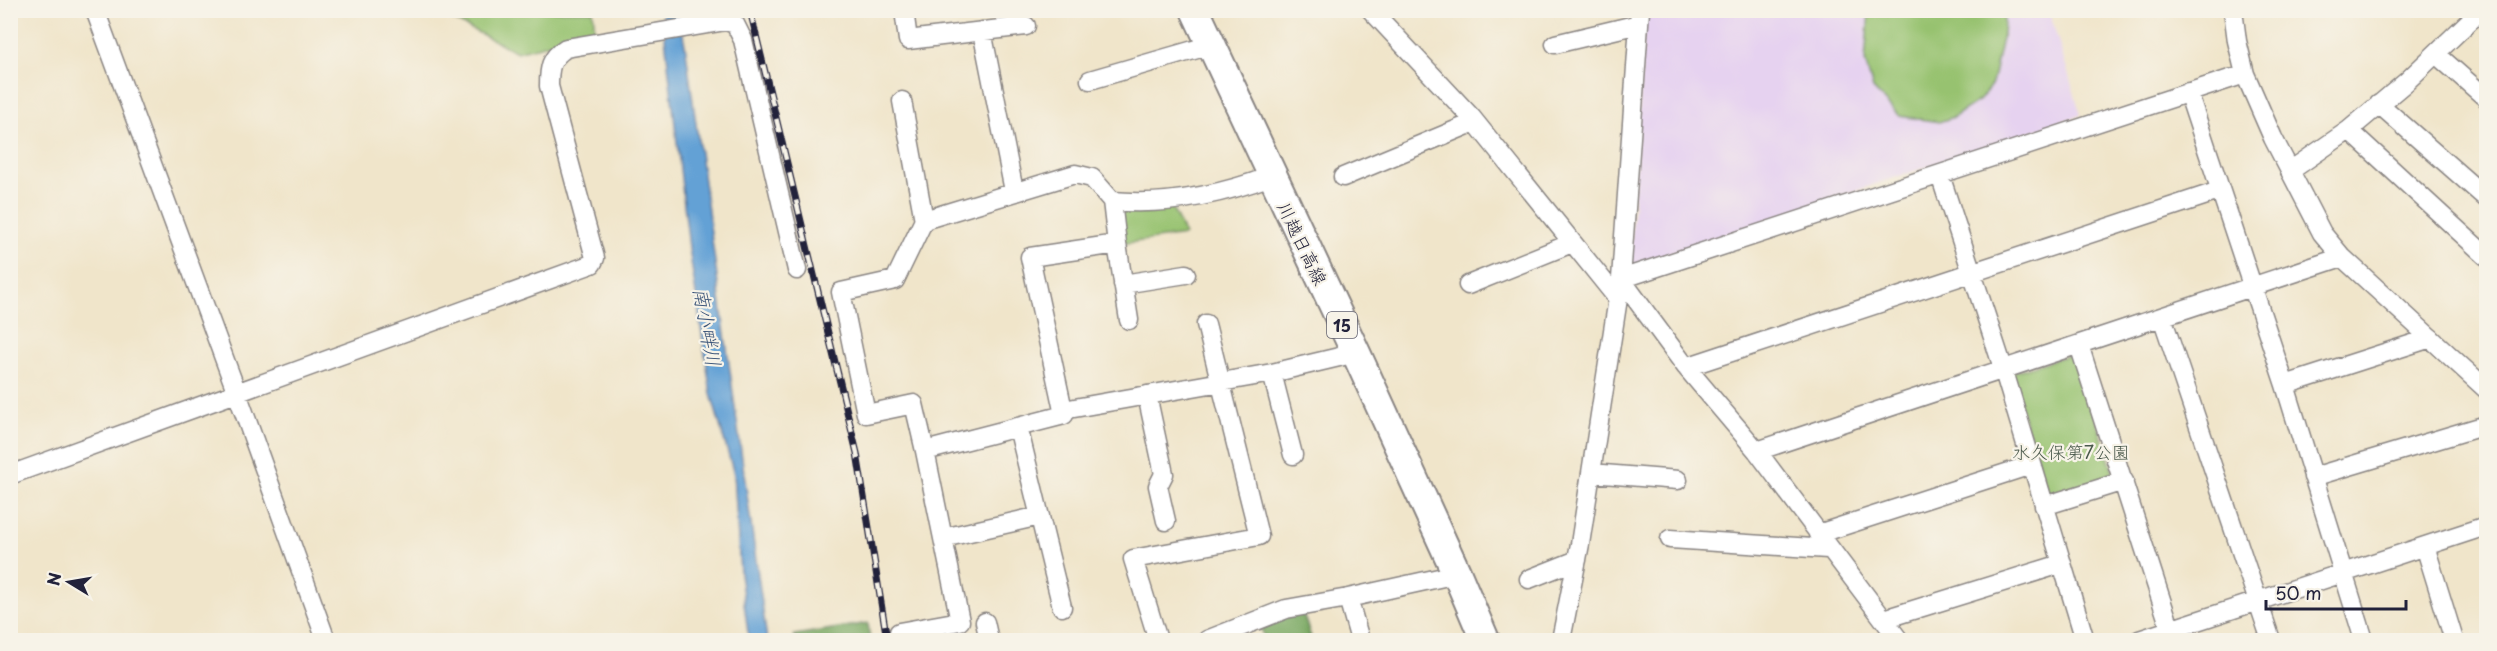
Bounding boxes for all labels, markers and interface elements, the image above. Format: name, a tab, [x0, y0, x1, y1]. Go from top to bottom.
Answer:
street label: 川越日高線	[1271, 197, 1335, 289]
water label: 南小畔川	[686, 285, 730, 369]
road number: 15	[1327, 312, 1357, 338]
park label: 水久保第7公園	[2012, 438, 2130, 465]
north arrow	[39, 552, 99, 612]
text: N	[40, 570, 66, 587]
scale bar	[2266, 573, 2406, 611]
text: 50 m	[2275, 579, 2322, 606]

